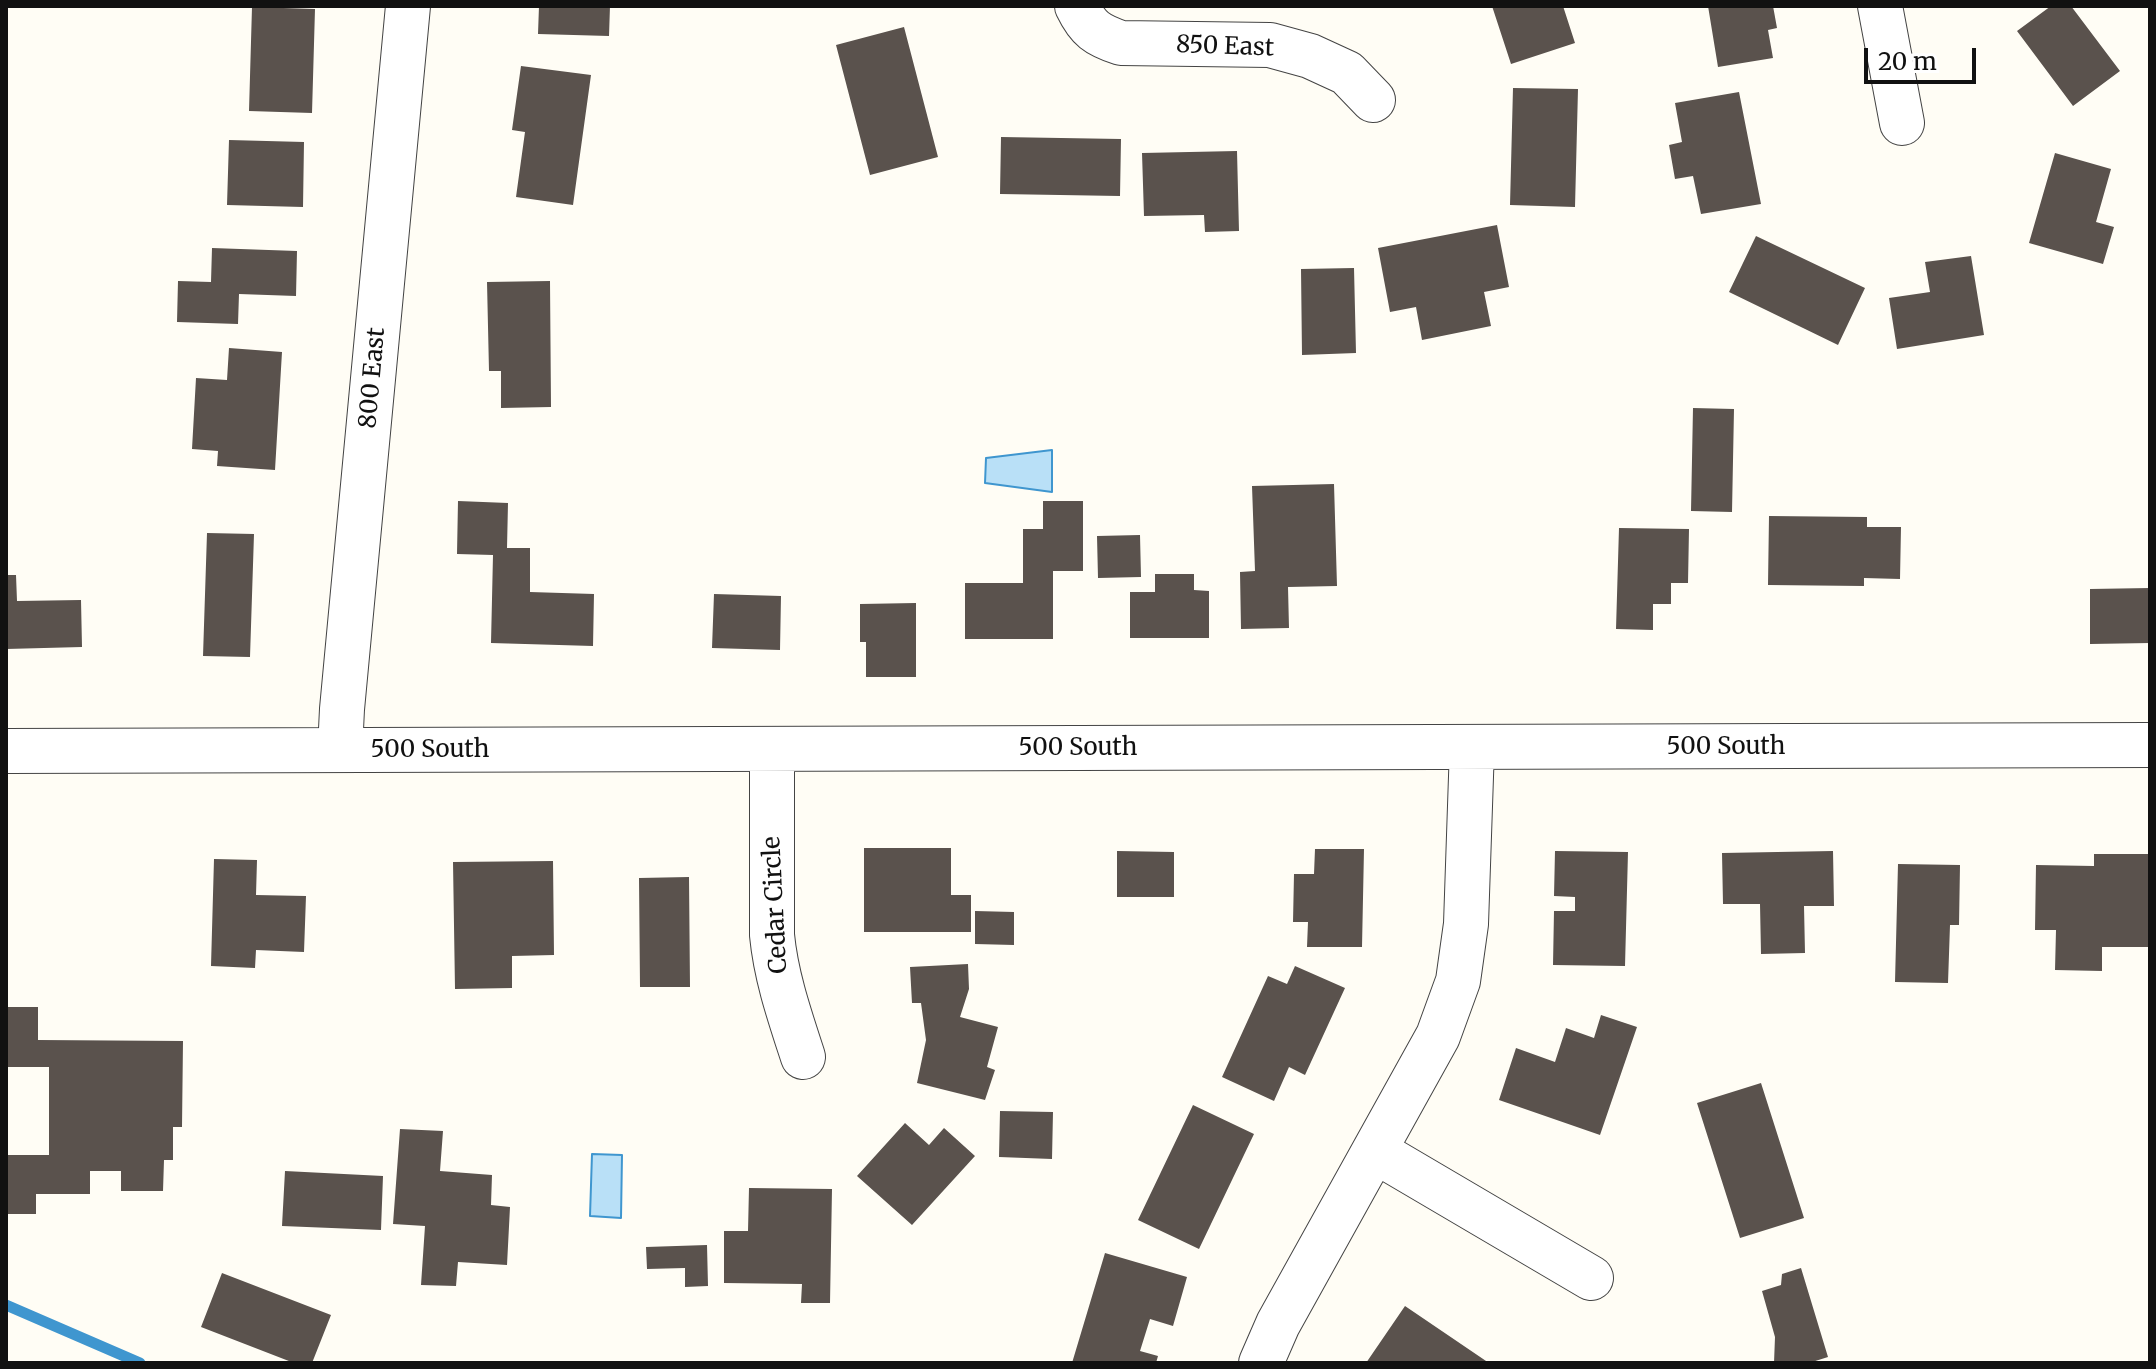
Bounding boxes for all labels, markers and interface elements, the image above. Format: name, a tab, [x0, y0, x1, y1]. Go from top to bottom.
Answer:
street label: 850 East	[1175, 31, 1275, 63]
scale bar	[1868, 32, 1980, 82]
text: 20 m	[1878, 46, 1937, 77]
street label: 800 East	[354, 326, 392, 430]
street label: 500 South	[1667, 733, 1785, 761]
street label: 500 South	[1019, 734, 1137, 762]
street label: 500 South	[371, 736, 489, 764]
street label: Cedar Circle	[758, 836, 794, 974]

